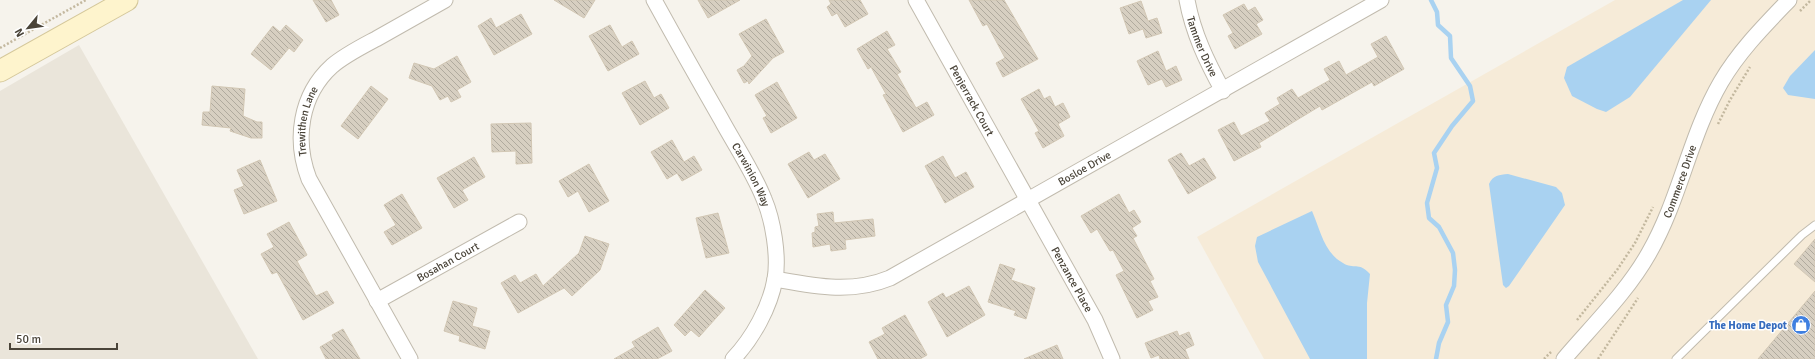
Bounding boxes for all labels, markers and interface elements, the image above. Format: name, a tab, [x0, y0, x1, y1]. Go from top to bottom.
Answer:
north arrow	[8, 8, 48, 48]
street label: Tammer Drive	[1184, 15, 1220, 79]
text: N	[12, 26, 27, 39]
street label: Penjerrack Court	[947, 63, 997, 138]
street label: Trewithen Lane	[295, 84, 321, 157]
street label: Carwinion Way	[729, 141, 773, 209]
street label: Commerce Drive	[1661, 143, 1699, 220]
street label: Bosloe Drive	[1056, 148, 1113, 189]
street label: Bosahan Court	[415, 239, 482, 285]
street label: Penzance Place	[1048, 245, 1095, 314]
shop icon: The Home Depot	[1790, 314, 1812, 336]
place label: The Home Depot	[1709, 319, 1787, 332]
scale bar	[10, 325, 117, 351]
text: 50 m	[16, 332, 41, 347]

